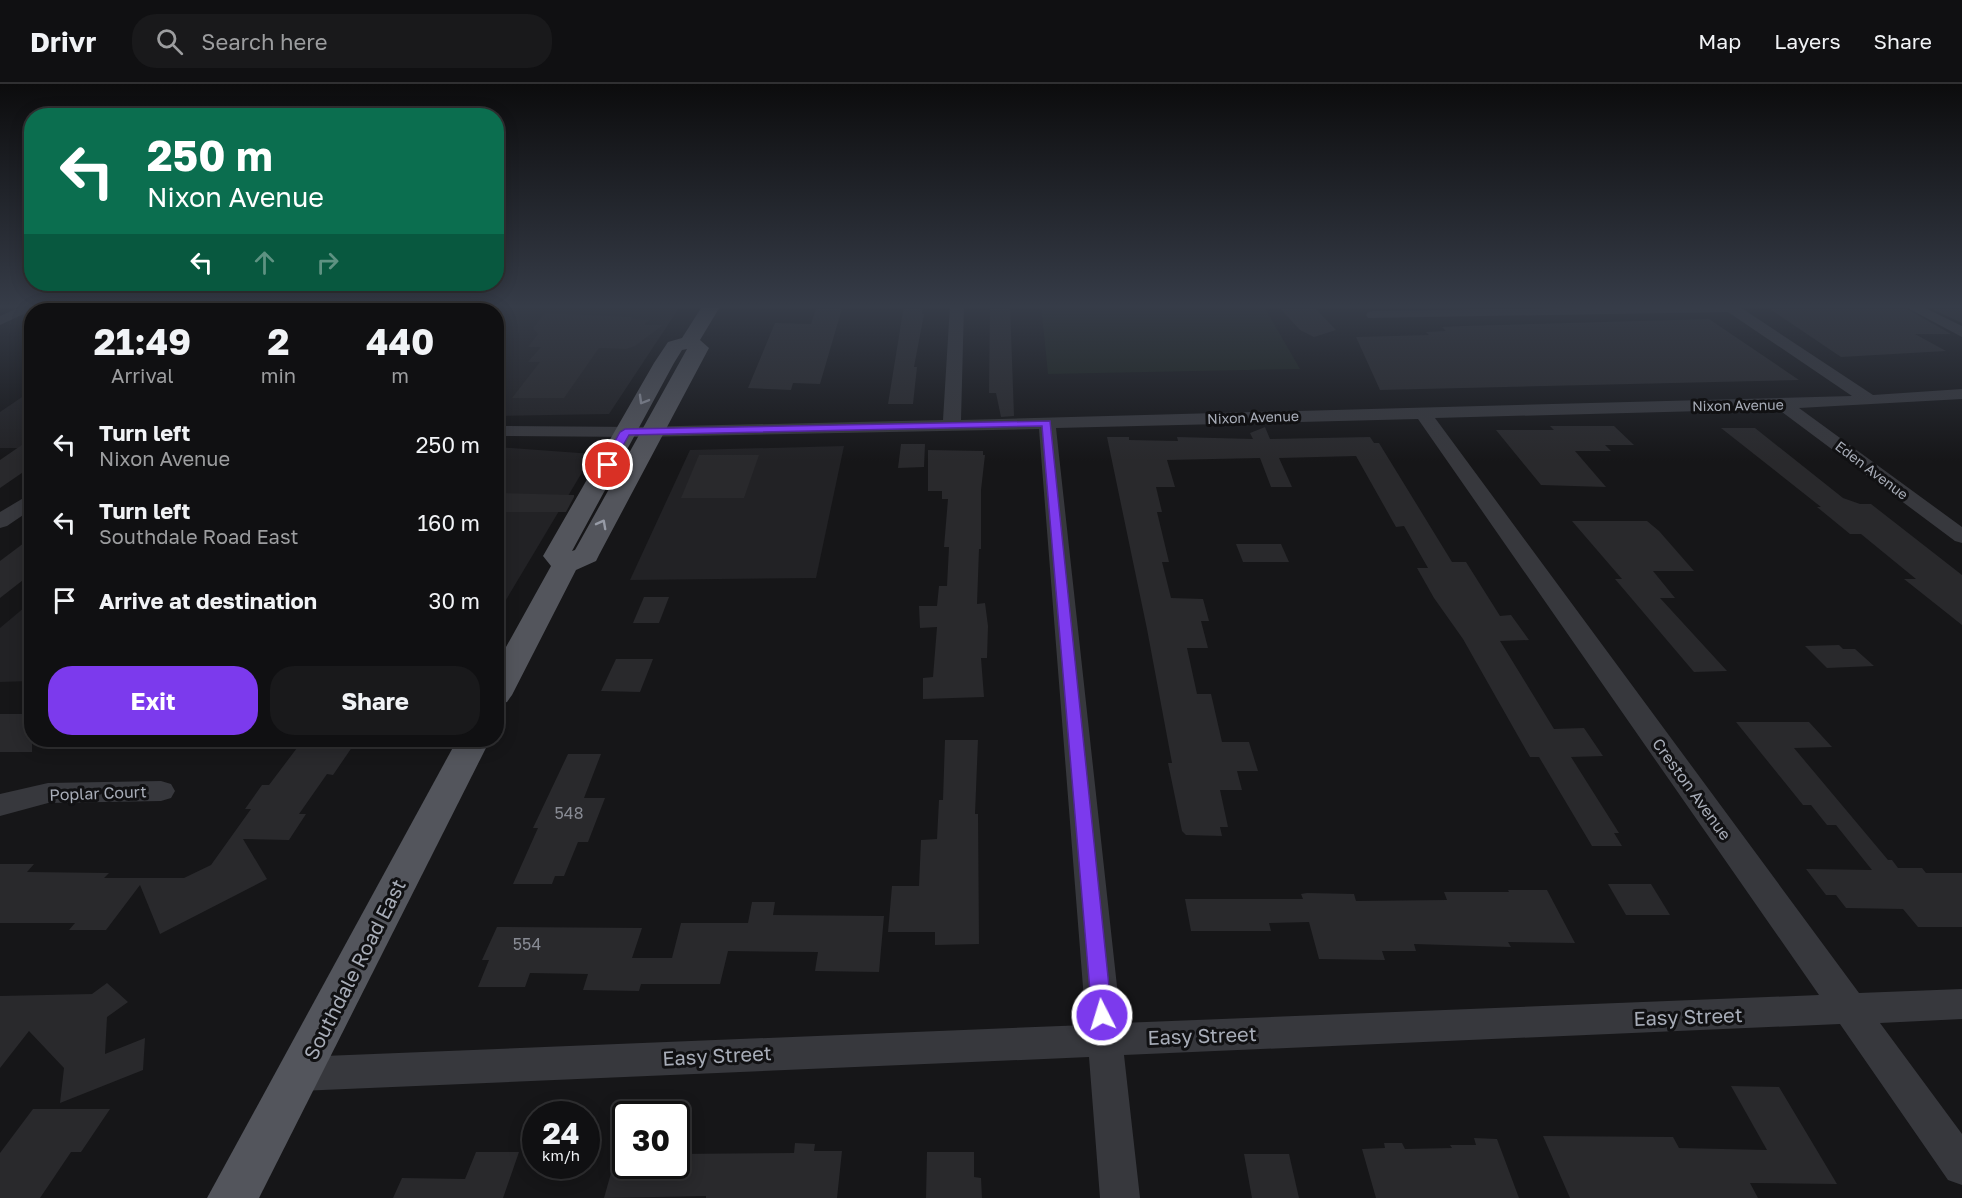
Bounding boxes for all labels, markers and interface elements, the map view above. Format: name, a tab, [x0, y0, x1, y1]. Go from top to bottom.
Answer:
search box	[132, 14, 552, 68]
text: Drivr	[30, 25, 96, 58]
icon: search	[153, 25, 186, 58]
text: Search here	[201, 28, 327, 55]
text: Map	[1698, 28, 1741, 54]
text: Layers	[1774, 28, 1841, 54]
text: Share	[1874, 28, 1932, 54]
text: 250 m	[147, 130, 273, 180]
icon: left	[48, 132, 126, 210]
text: Nixon Avenue	[147, 181, 324, 213]
icon: left	[185, 246, 218, 279]
icon: ahead	[248, 246, 281, 279]
icon: right	[311, 246, 344, 279]
text: 21:49	[94, 320, 191, 363]
text: 2	[268, 320, 289, 363]
text: 440	[366, 320, 434, 363]
text: Arrival	[111, 363, 174, 387]
text: min	[261, 363, 296, 387]
text: m	[391, 363, 409, 387]
one-way arrow	[639, 394, 650, 405]
street label: Nixon Avenue	[1692, 396, 1784, 414]
street label: Nixon Avenue	[1207, 407, 1299, 427]
text: Turn left	[99, 419, 190, 446]
icon: left	[48, 428, 81, 461]
text: 250 m	[416, 431, 480, 458]
street label: Eden Avenue	[1832, 437, 1912, 503]
pin	[582, 439, 633, 490]
text: Nixon Avenue	[99, 446, 230, 470]
icon: arrive	[591, 448, 624, 481]
text: Turn left	[99, 497, 190, 524]
icon: left	[48, 506, 81, 539]
text: 160 m	[417, 509, 480, 536]
one-way arrow	[595, 519, 606, 530]
text: Southdale Road East	[99, 524, 299, 548]
icon: arrive	[48, 584, 81, 617]
text: Arrive at destination	[99, 587, 317, 614]
text: 30 m	[429, 587, 480, 614]
button: Exit	[48, 666, 258, 735]
button: Share	[270, 666, 480, 735]
street label: Creston Avenue	[1648, 734, 1736, 844]
street label: Poplar Court	[49, 781, 147, 805]
house number: 548	[555, 803, 583, 823]
street label: Southdale Road East	[298, 875, 410, 1063]
house number: 554	[513, 934, 541, 954]
position arrow	[1070, 983, 1134, 1047]
street label: Easy Street	[1633, 1002, 1743, 1030]
street label: Easy Street	[1147, 1021, 1257, 1049]
street label: Easy Street	[662, 1040, 772, 1070]
speed limit sign: 30	[612, 1101, 690, 1179]
text: 24	[542, 1115, 580, 1151]
text: km/h	[542, 1146, 580, 1164]

